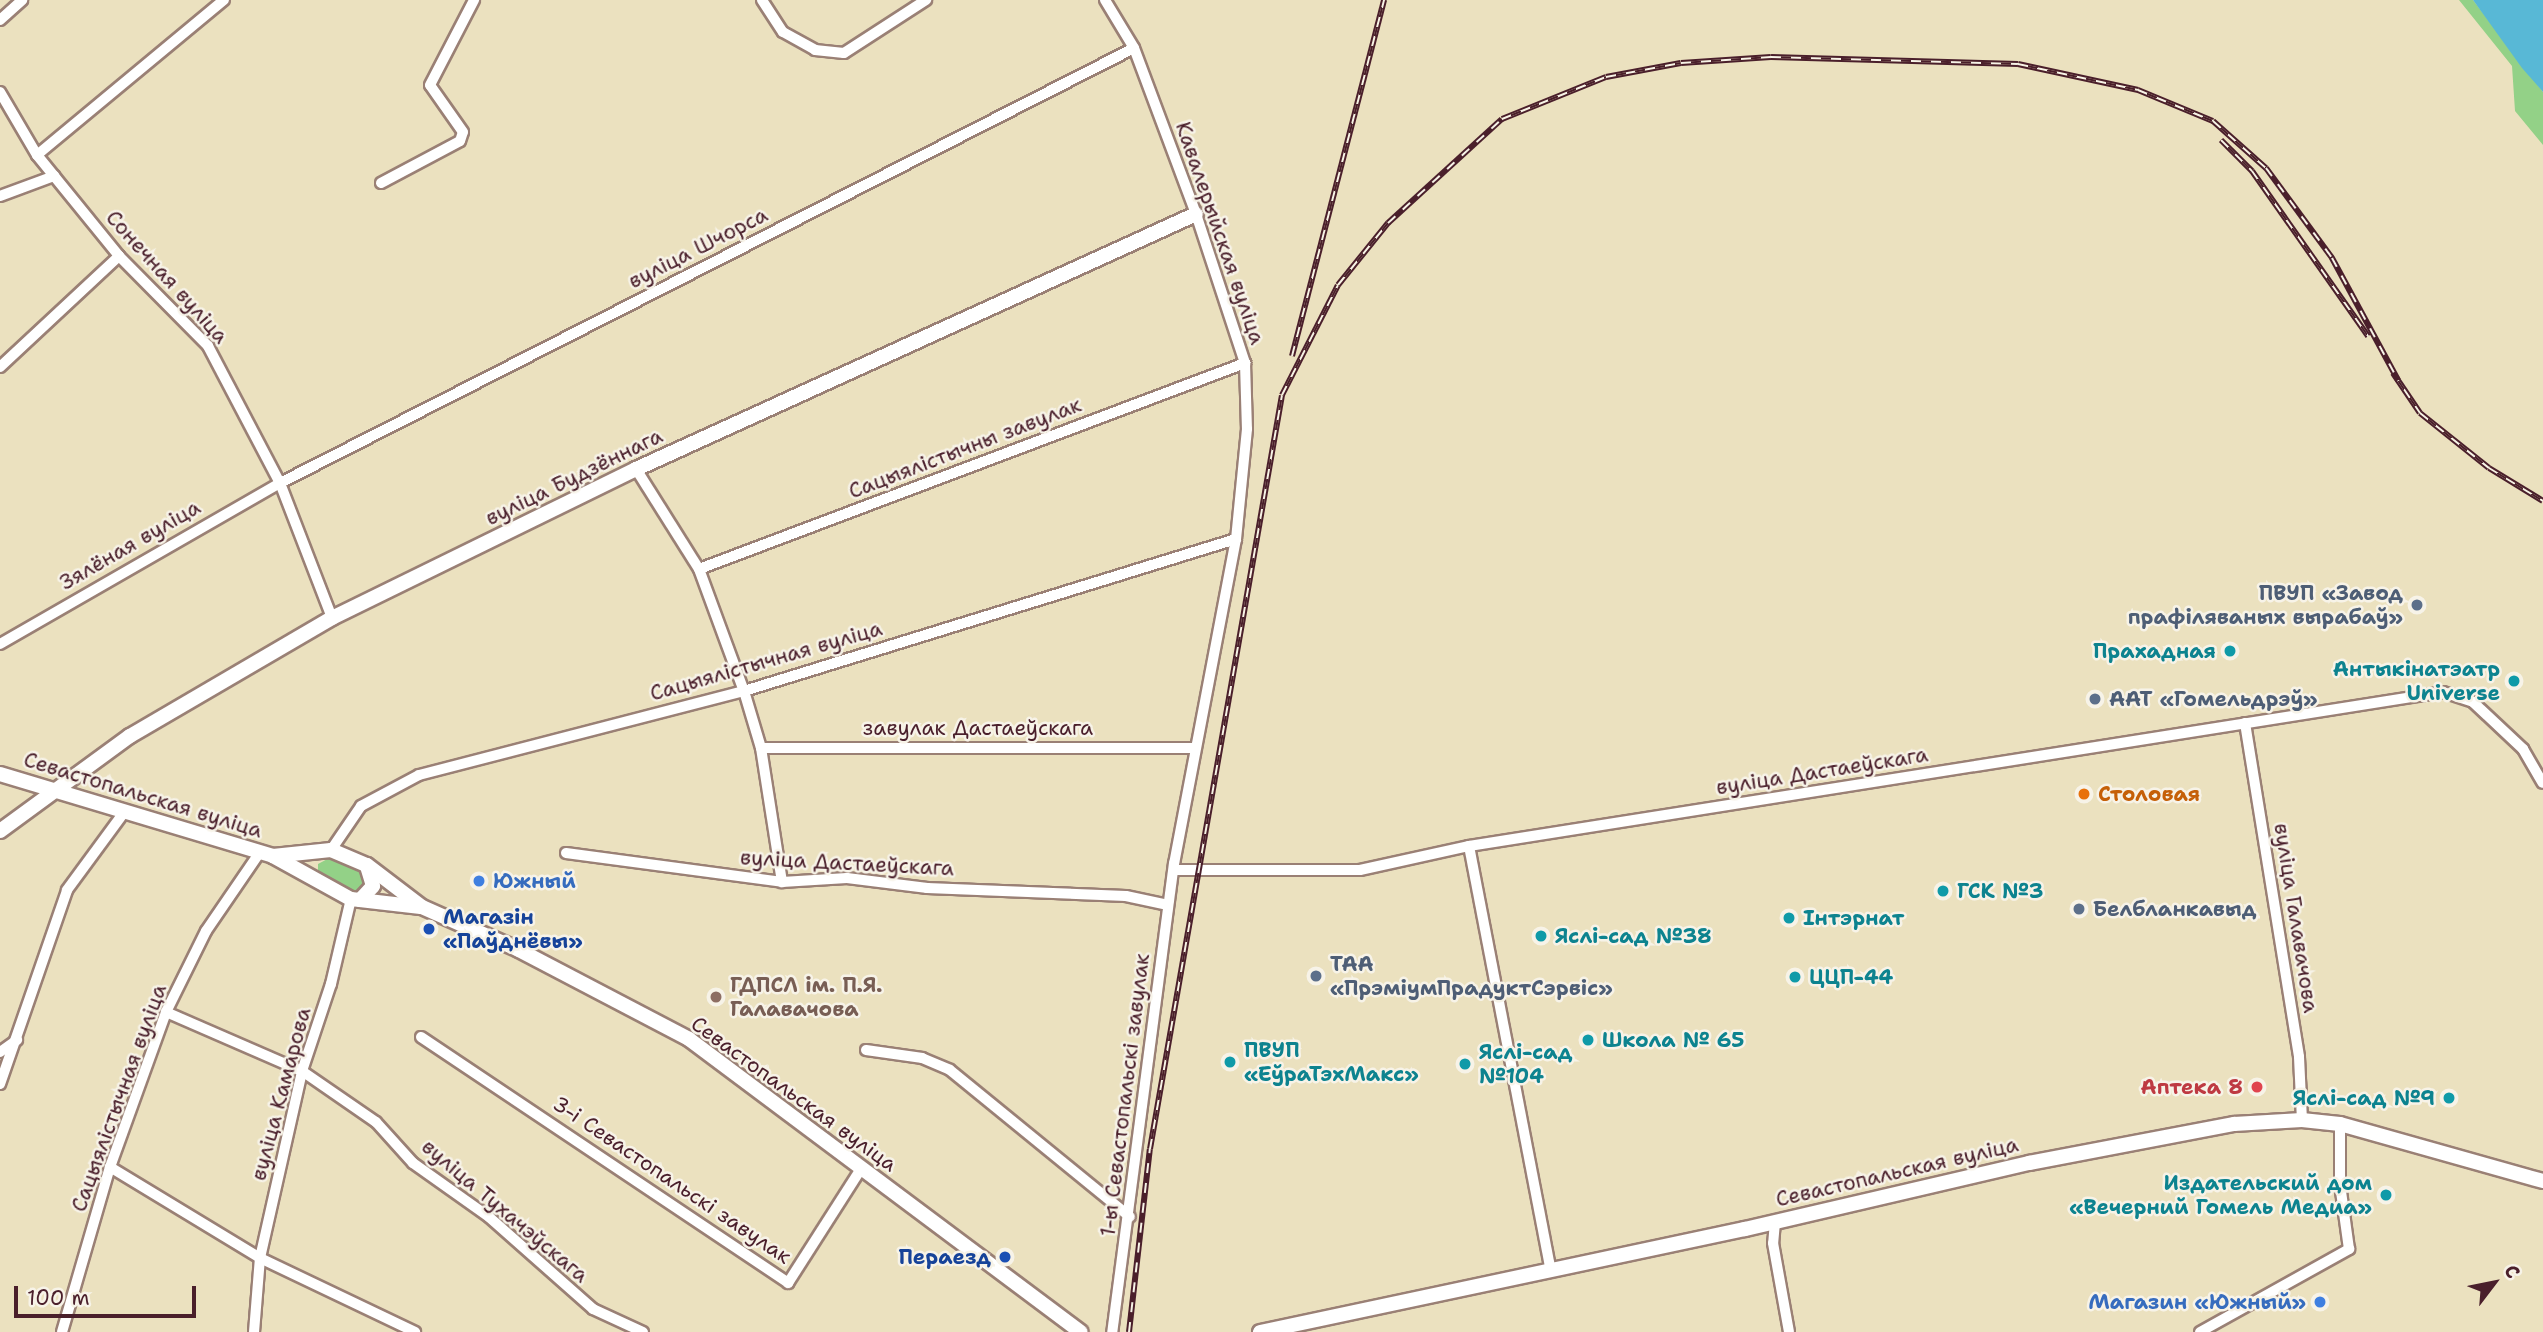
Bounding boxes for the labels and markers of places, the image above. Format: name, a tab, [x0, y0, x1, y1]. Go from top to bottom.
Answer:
place label: ПВУП «Завод прафіляваных вырабаў»	[2127, 580, 2403, 630]
marker: ПВУП «Завод прафіляваных вырабаў»	[2409, 597, 2425, 613]
place label: Прахадная	[2093, 638, 2216, 664]
marker: Прахадная	[2222, 643, 2238, 659]
place label: Антыкінатэатр Universe	[2333, 656, 2500, 706]
marker: Антыкінатэатр Universe	[2506, 673, 2522, 689]
place label: ААТ «Гомельдрэў»	[2109, 686, 2318, 712]
marker: ААТ «Гомельдрэў»	[2087, 691, 2103, 707]
place label: Столовая	[2098, 781, 2200, 807]
marker: Столовая	[2076, 786, 2092, 802]
place label: Южный	[493, 868, 576, 894]
marker: Южный	[471, 873, 487, 889]
place label: ГСК №3	[1957, 878, 2043, 904]
marker: ГСК №3	[1935, 883, 1951, 899]
place label: Белбланкавыд	[2093, 896, 2256, 922]
marker: Белбланкавыд	[2071, 901, 2087, 917]
place label: Магазін «Паўднёвы»	[443, 904, 583, 954]
place label: Інтэрнат	[1803, 905, 1904, 931]
marker: Інтэрнат	[1781, 910, 1797, 926]
marker: Магазін «Паўднёвы»	[421, 921, 437, 937]
place label: Яслі-сад №38	[1555, 923, 1712, 949]
marker: Яслі-сад №38	[1533, 928, 1549, 944]
place label: ТАА «ПрэміумПрадуктСэрвіс»	[1330, 951, 1613, 1001]
place label: ЦЦП-44	[1809, 964, 1893, 990]
marker: ТАА «ПрэміумПрадуктСэрвіс»	[1308, 968, 1324, 984]
marker: ЦЦП-44	[1787, 969, 1803, 985]
place label: ГДПСЛ ім. П.Я. Галавачова	[730, 972, 883, 1022]
marker: ГДПСЛ ім. П.Я. Галавачова	[708, 989, 724, 1005]
place label: Школа № 65	[1602, 1027, 1744, 1053]
marker: Школа № 65	[1580, 1032, 1596, 1048]
place label: ПВУП «ЕўраТэхМакс»	[1244, 1037, 1419, 1087]
place label: Яслі-сад №104	[1479, 1039, 1572, 1089]
marker: ПВУП «ЕўраТэхМакс»	[1222, 1054, 1238, 1070]
marker: Яслі-сад №104	[1457, 1056, 1473, 1072]
place label: Аптека 8	[2141, 1074, 2243, 1100]
marker: Аптека 8	[2249, 1079, 2265, 1095]
place label: Яслі-сад №9	[2293, 1085, 2435, 1111]
marker: Яслі-сад №9	[2441, 1090, 2457, 1106]
place label: Издательский дом «Вечерний Гомель Медиа»	[2069, 1170, 2372, 1220]
marker: Издательский дом «Вечерний Гомель Медиа»	[2378, 1187, 2394, 1203]
place label: Пераезд	[898, 1244, 991, 1270]
marker: Пераезд	[997, 1249, 1013, 1265]
place label: Магазин «Южный»	[2088, 1289, 2306, 1315]
marker: Магазин «Южный»	[2312, 1294, 2328, 1310]

